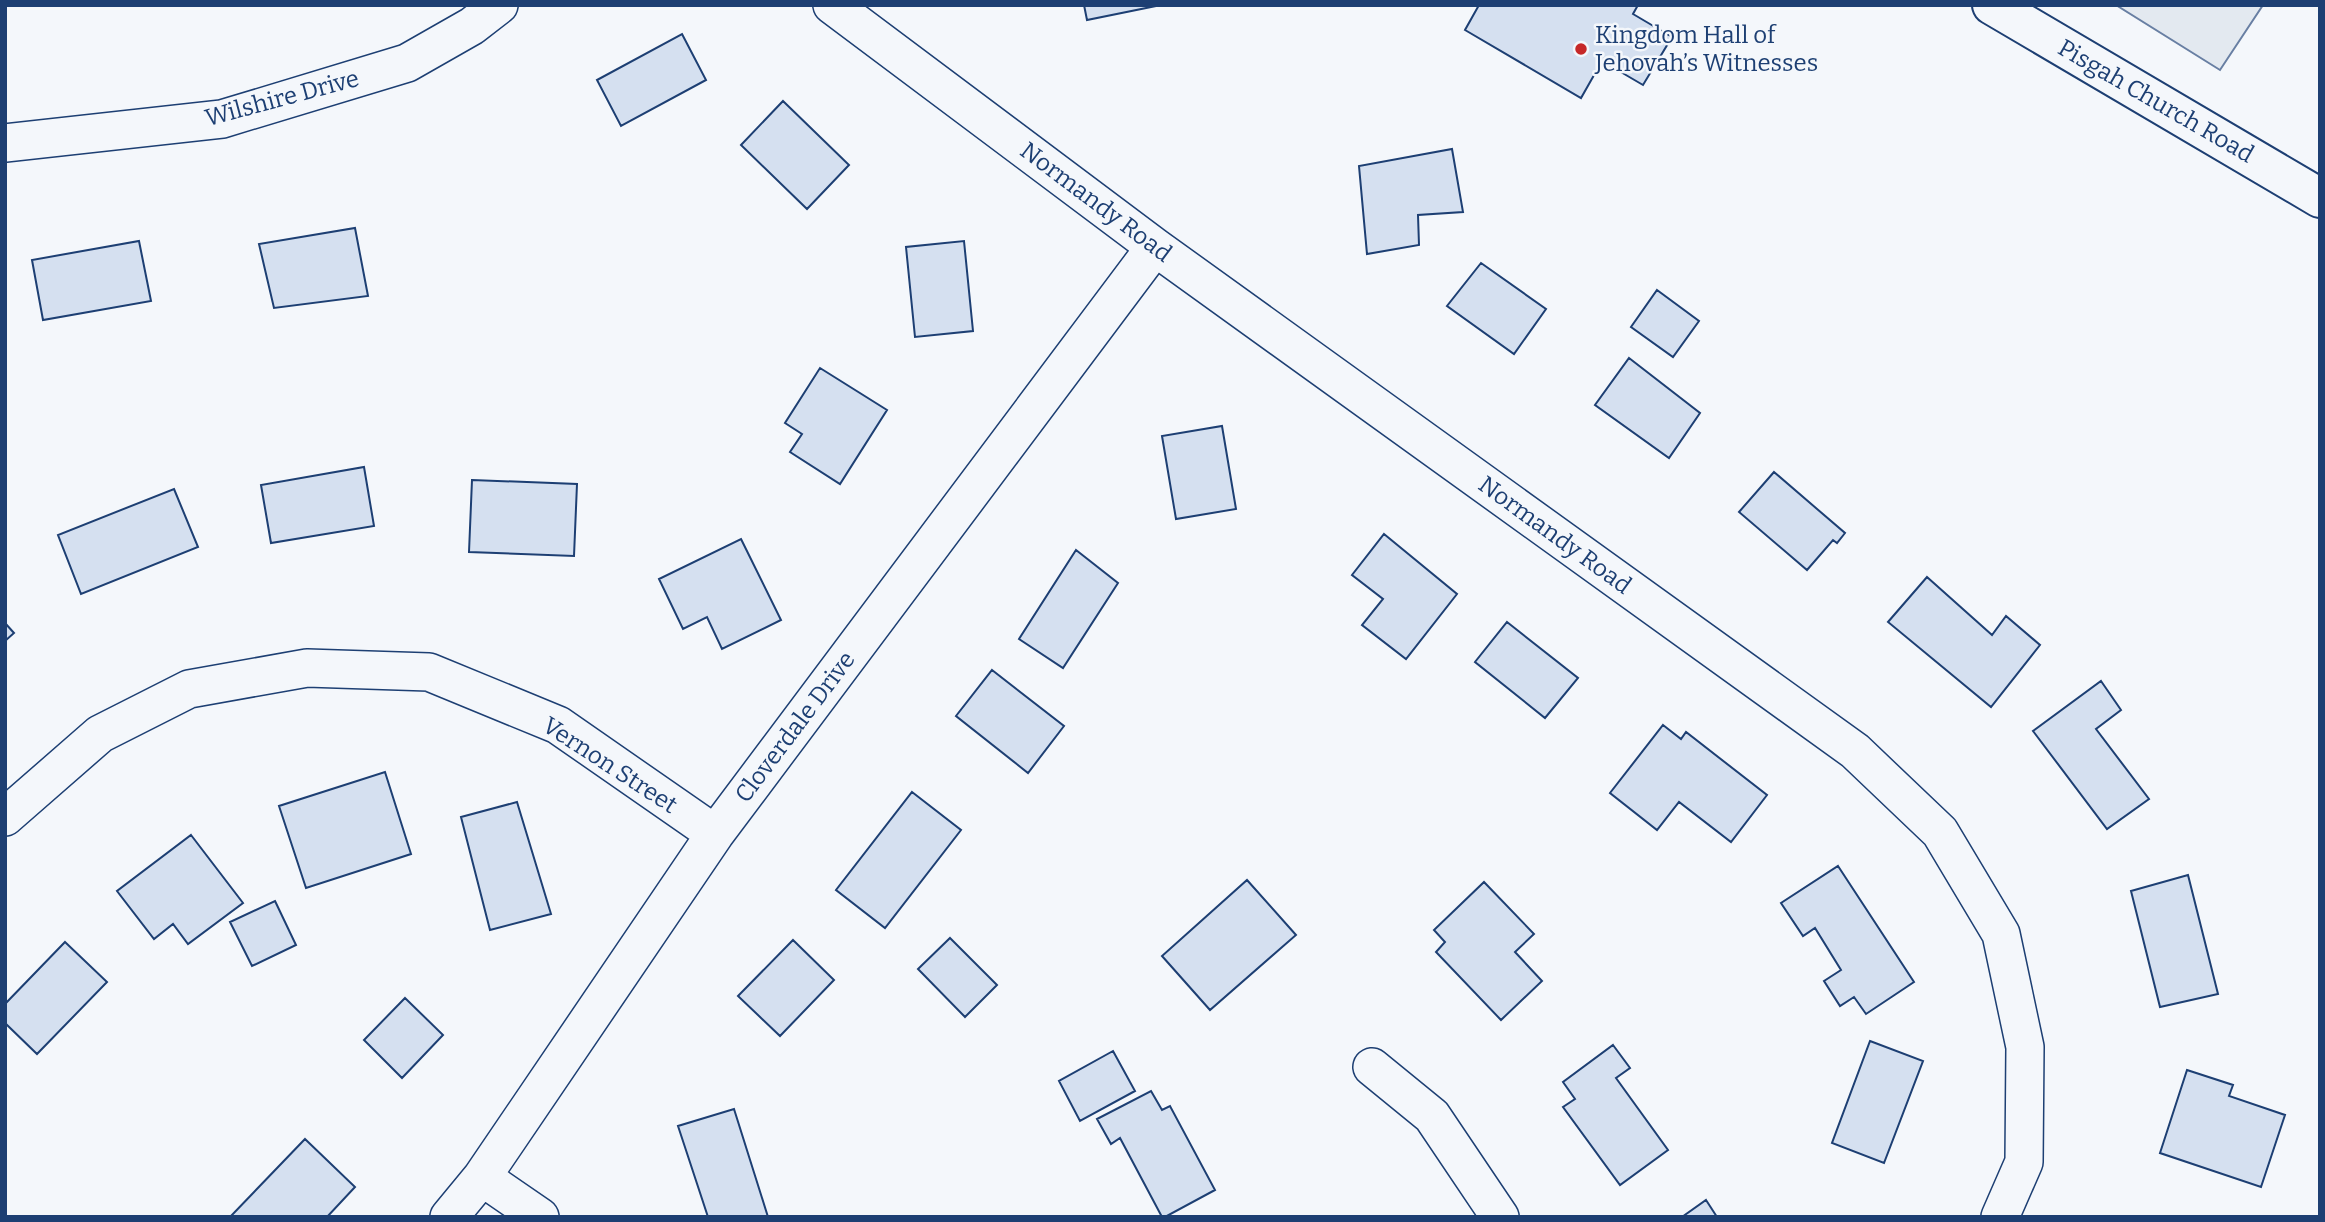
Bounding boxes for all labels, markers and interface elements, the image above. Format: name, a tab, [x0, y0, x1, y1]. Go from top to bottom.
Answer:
place label: Kingdom Hall of Jehovah’s Witnesses	[1594, 21, 1818, 77]
street label: Pisgah Church Road	[2053, 34, 2259, 168]
marker: Kingdom Hall of Jehovah’s Witnesses	[1573, 41, 1589, 57]
street label: Wilshire Drive	[202, 64, 362, 132]
street label: Normandy Road	[1015, 136, 1177, 268]
street label: Normandy Road	[1473, 470, 1637, 600]
street label: Cloverdale Drive	[729, 646, 861, 808]
street label: Vernon Street	[537, 711, 683, 819]

